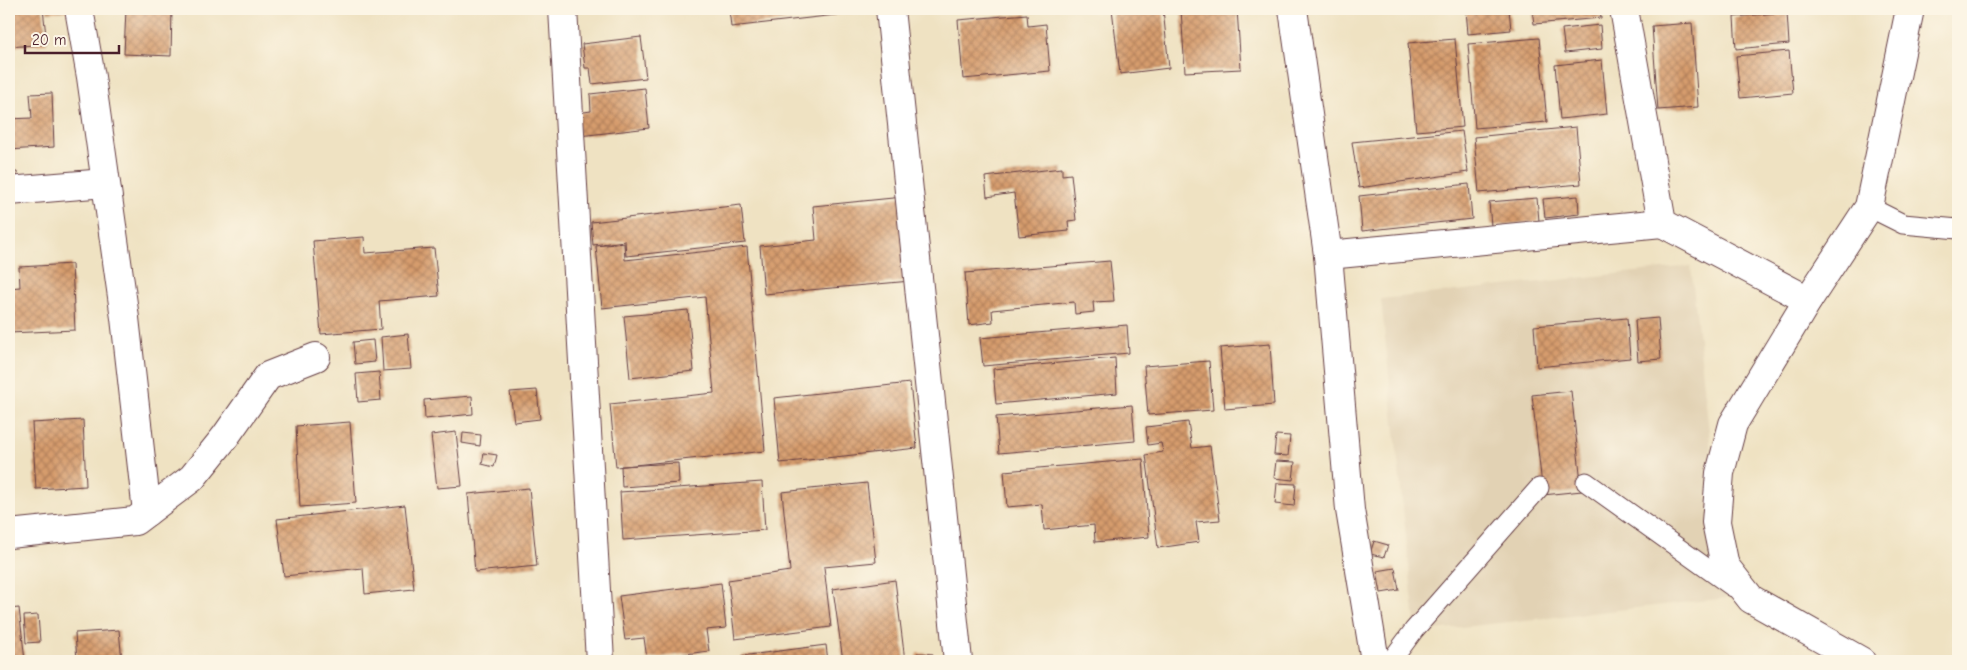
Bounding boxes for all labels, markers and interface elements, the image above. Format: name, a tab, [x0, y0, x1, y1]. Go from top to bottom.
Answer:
scale bar	[25, 22, 119, 54]
text: 20 m	[32, 31, 66, 49]

